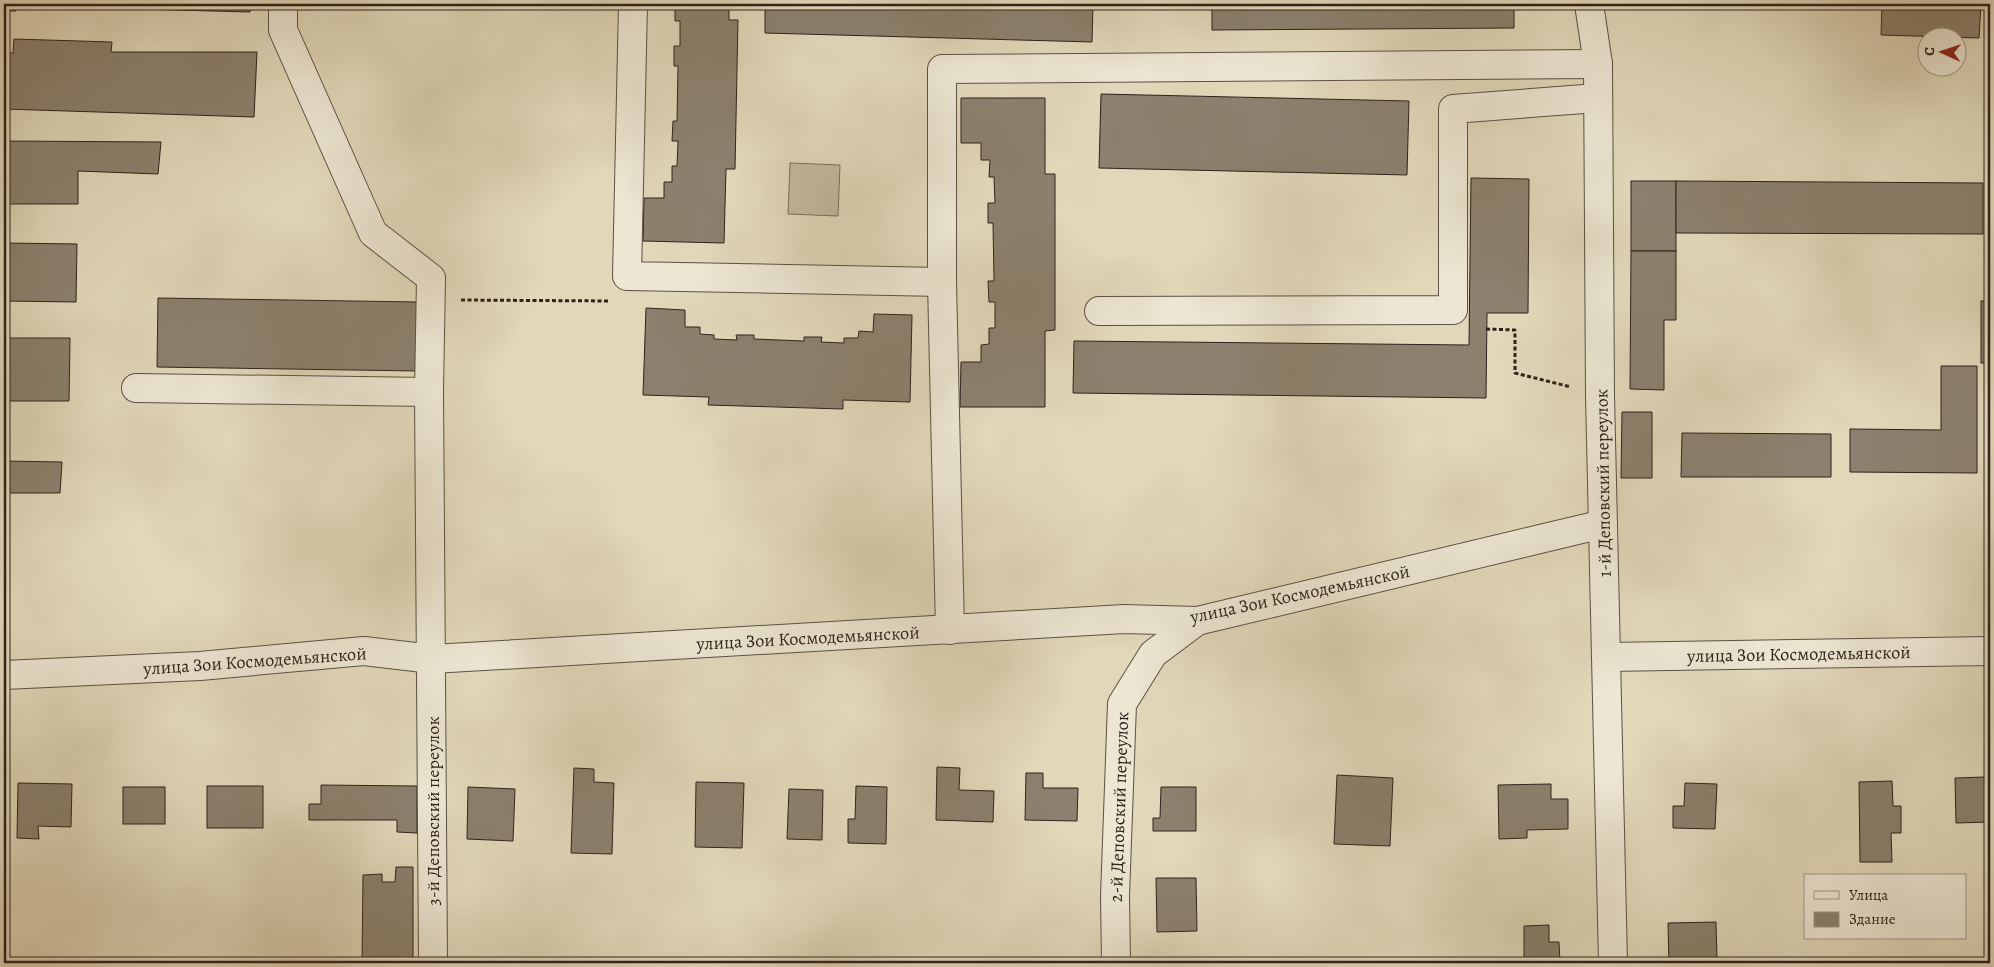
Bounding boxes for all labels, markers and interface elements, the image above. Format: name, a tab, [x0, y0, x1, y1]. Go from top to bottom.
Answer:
north arrow	[1916, 28, 1966, 78]
text: С	[1920, 46, 1939, 56]
street label: 1-й Деповский переулок	[1589, 389, 1617, 577]
street label: улица Зои Космодемьянской	[1187, 559, 1412, 629]
street label: улица Зои Космодемьянской	[695, 620, 920, 656]
street label: улица Зои Космодемьянской	[1686, 640, 1911, 668]
street label: улица Зои Космодемьянской	[142, 641, 367, 681]
street label: 2-й Деповский переулок	[1104, 711, 1134, 903]
street label: 3-й Деповский переулок	[421, 716, 445, 906]
legend	[1804, 874, 1966, 940]
text: Улица	[1849, 885, 1888, 905]
text: Здание	[1849, 909, 1896, 929]

